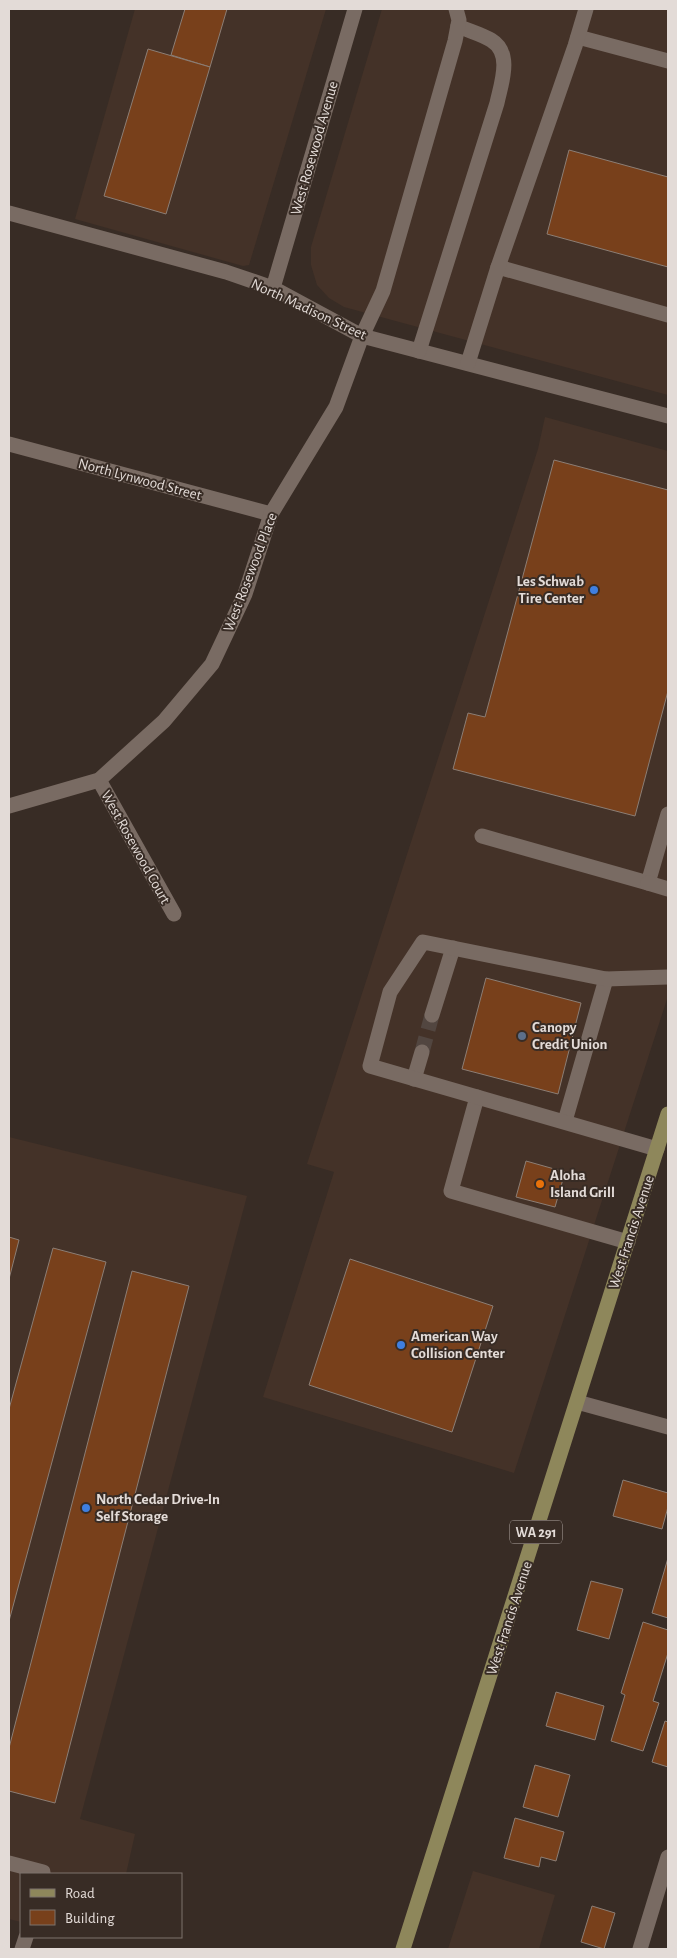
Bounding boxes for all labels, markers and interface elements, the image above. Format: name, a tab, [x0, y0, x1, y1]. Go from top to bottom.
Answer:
street label: West Rosewood Avenue	[288, 79, 341, 217]
street label: North Madison Street	[249, 276, 369, 343]
street label: North Lynwood Street	[77, 456, 203, 503]
street label: West Rosewood Place	[221, 511, 280, 634]
place label: Les Schwab Tire Center	[516, 574, 585, 606]
marker: Les Schwab Tire Center	[588, 584, 600, 596]
street label: West Rosewood Court	[98, 788, 173, 907]
place label: Canopy Credit Union	[532, 1020, 607, 1052]
marker: Canopy Credit Union	[516, 1030, 528, 1042]
place label: Aloha Island Grill	[550, 1168, 615, 1200]
street label: West Francis Avenue	[606, 1173, 657, 1291]
marker: Aloha Island Grill	[534, 1178, 546, 1190]
place label: American Way Collision Center	[411, 1329, 506, 1361]
marker: American Way Collision Center	[395, 1339, 407, 1351]
place label: North Cedar Drive-In Self Storage	[96, 1492, 220, 1524]
marker: North Cedar Drive-In Self Storage	[80, 1502, 92, 1514]
road number: WA 291	[510, 1520, 562, 1544]
street label: West Francis Avenue	[484, 1559, 535, 1677]
legend	[20, 1873, 182, 1938]
text: Road	[65, 1886, 95, 1901]
text: Building	[65, 1911, 115, 1926]

